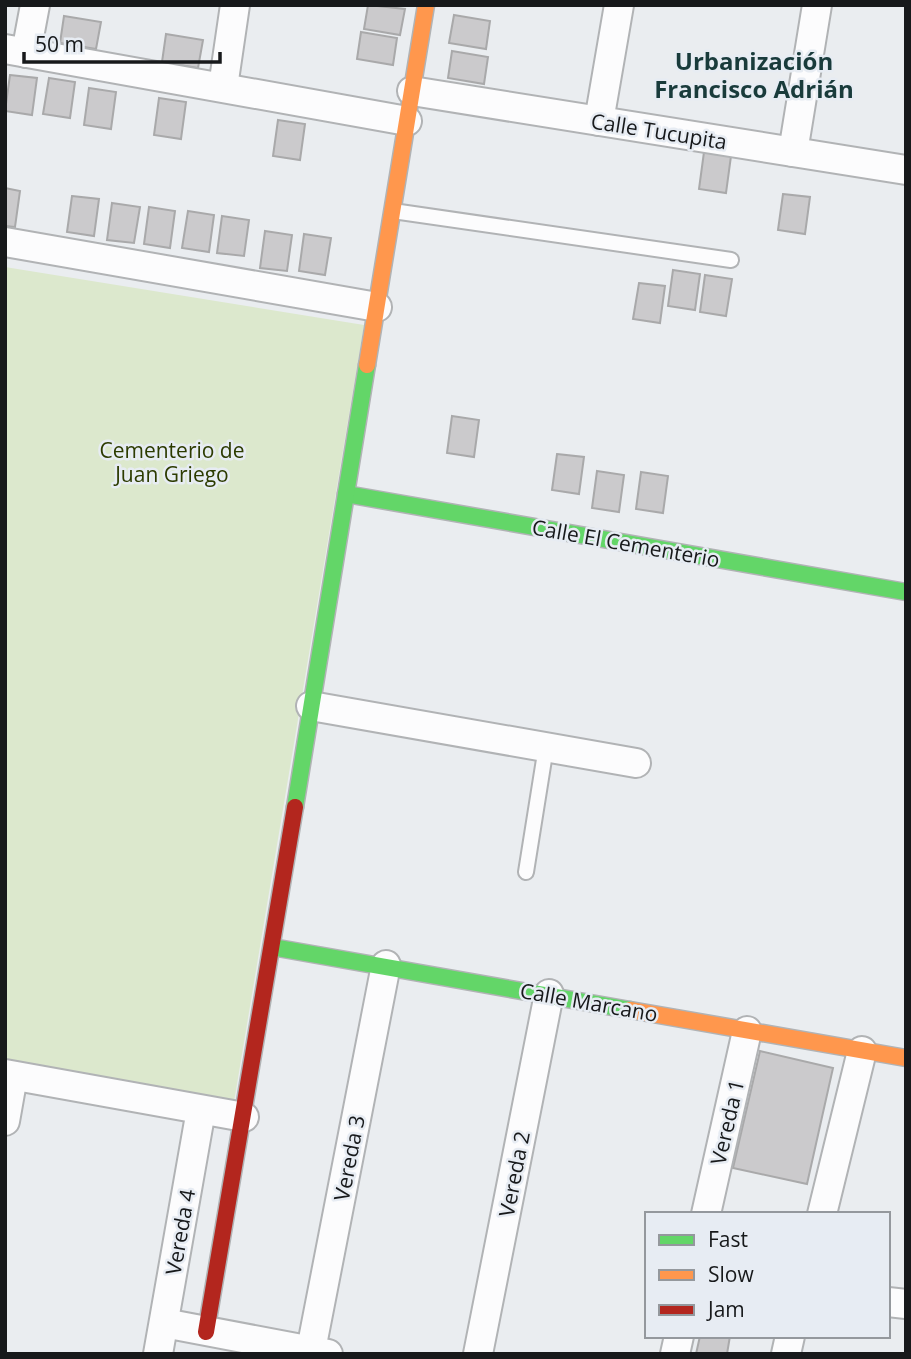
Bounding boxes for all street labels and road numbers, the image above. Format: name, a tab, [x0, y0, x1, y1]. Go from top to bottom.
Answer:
street label: Calle Tucupita	[589, 106, 729, 156]
street label: Calle El Cementerio	[530, 513, 722, 573]
street label: Calle Marcano	[518, 976, 660, 1028]
street label: Vereda 1	[704, 1077, 750, 1167]
street label: Vereda 3	[327, 1113, 371, 1203]
street label: Vereda 2	[492, 1129, 536, 1219]
street label: Vereda 4	[159, 1187, 201, 1277]

